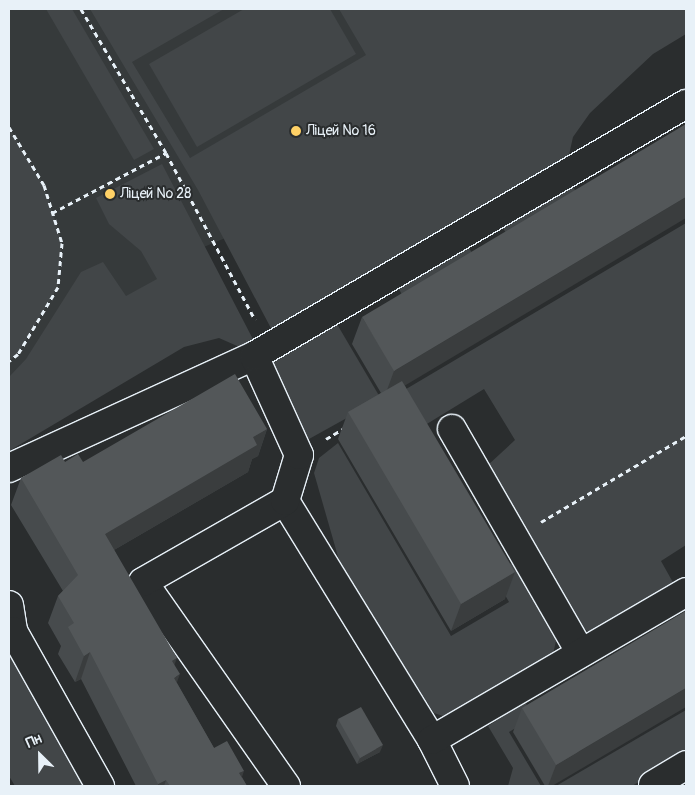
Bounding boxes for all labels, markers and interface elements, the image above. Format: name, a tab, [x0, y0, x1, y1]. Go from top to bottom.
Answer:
place label: Ліцей № 16	[306, 123, 376, 139]
marker: Ліцей № 16	[290, 125, 302, 137]
place label: Ліцей № 28	[120, 186, 191, 202]
marker: Ліцей № 28	[104, 188, 116, 200]
north arrow	[15, 730, 65, 780]
text: Пн	[24, 730, 44, 752]

